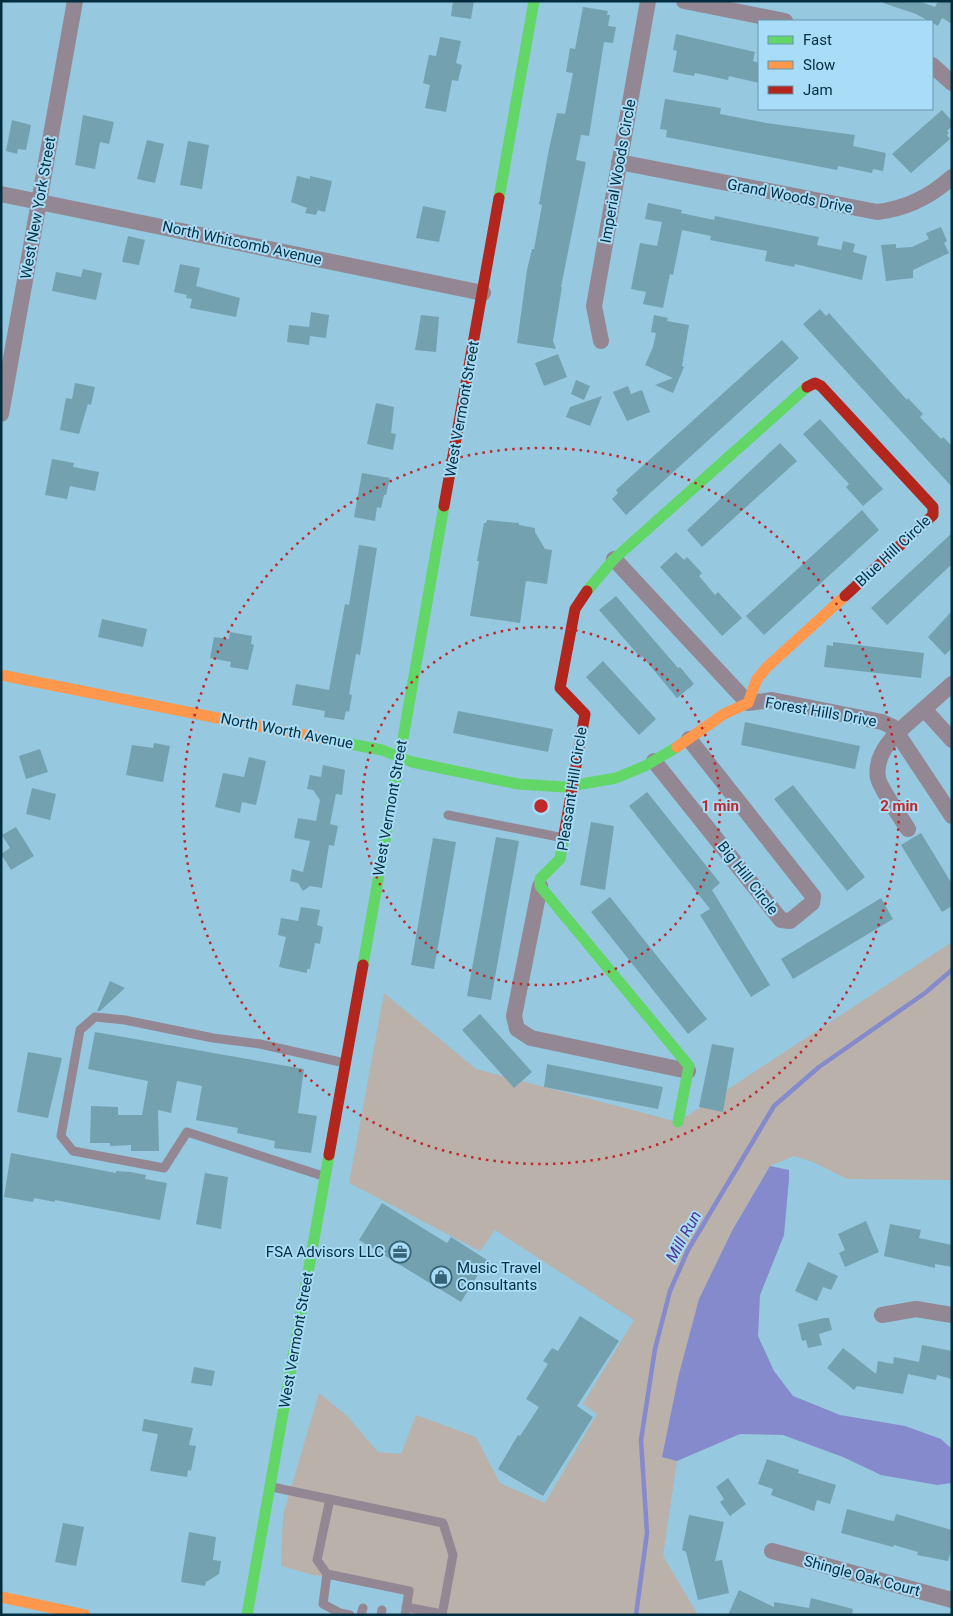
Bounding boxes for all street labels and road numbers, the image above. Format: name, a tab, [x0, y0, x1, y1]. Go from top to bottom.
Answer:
street label: Imperial Woods Circle	[596, 98, 640, 244]
street label: West New York Street	[17, 135, 59, 281]
street label: Grand Woods Drive	[726, 175, 854, 217]
street label: North Whitcomb Avenue	[161, 217, 323, 269]
street label: West Vermont Street	[441, 339, 483, 478]
street label: Blue Hill Circle	[852, 512, 934, 590]
street label: Forest Hills Drive	[764, 693, 878, 731]
street label: North Worth Avenue	[219, 709, 355, 753]
street label: Pleasant Hill Circle	[553, 726, 591, 852]
street label: West Vermont Street	[369, 738, 411, 877]
street label: Big Hill Circle	[714, 838, 782, 918]
street label: West Vermont Street	[275, 1270, 317, 1409]
street label: Shingle Oak Court	[802, 1552, 922, 1600]

